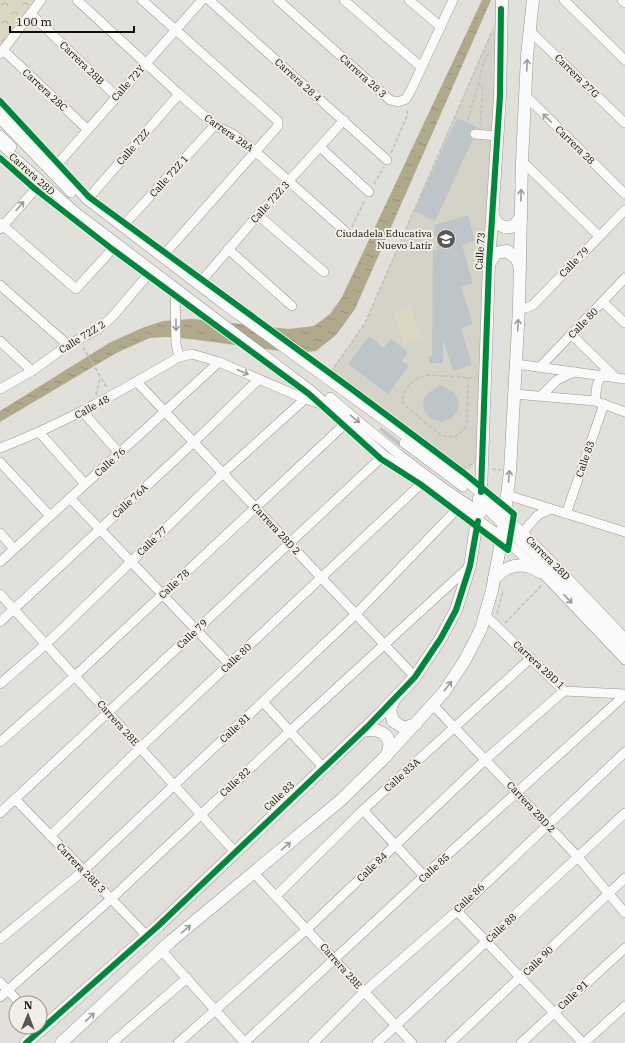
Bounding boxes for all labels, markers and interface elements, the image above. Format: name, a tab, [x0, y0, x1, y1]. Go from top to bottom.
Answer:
scale bar	[10, 8, 134, 34]
text: 100 m	[16, 14, 52, 29]
street label: Carrera 28B	[57, 39, 107, 88]
street label: Carrera 27G	[552, 51, 602, 101]
street label: Carrera 28 3	[337, 52, 389, 100]
street label: Carrera 28 4	[272, 56, 324, 104]
one-way arrow	[523, 59, 531, 72]
street label: Calle 72Y	[108, 62, 148, 104]
street label: Carrera 28C	[20, 66, 70, 114]
street label: Carrera 28A	[202, 111, 256, 155]
one-way arrow	[542, 113, 552, 123]
street label: Carrera 28	[552, 123, 598, 167]
street label: Calle 72Z	[114, 126, 152, 168]
street label: Carrera 28D	[6, 150, 58, 198]
street label: Calle 72Z 1	[147, 152, 191, 200]
street label: Calle 72Z 3	[248, 178, 292, 226]
one-way arrow	[518, 189, 525, 202]
one-way arrow	[16, 200, 25, 211]
place label: Ciudadela Educativa Nuevo Latir	[336, 227, 433, 252]
school or university icon: Ciudadela Educativa Nuevo Latir	[435, 228, 457, 250]
street label: Calle 73	[472, 232, 488, 270]
street label: Calle 79	[556, 244, 592, 280]
street label: Calle 80	[565, 305, 601, 341]
street label: Calle 72Z 2	[56, 318, 108, 356]
one-way arrow	[172, 318, 180, 331]
one-way arrow	[515, 319, 522, 332]
one-way arrow	[236, 368, 248, 376]
street label: Calle 48	[72, 392, 112, 422]
one-way arrow	[349, 415, 360, 424]
street label: Calle 83	[573, 439, 597, 479]
street label: Calle 76	[92, 445, 128, 479]
one-way arrow	[505, 470, 513, 483]
street label: Calle 76A	[109, 481, 151, 521]
street label: Carrera 28D 2	[249, 501, 303, 557]
street label: Calle 77	[134, 523, 170, 559]
street label: Carrera 28D	[523, 533, 573, 583]
street label: Calle 78	[156, 566, 192, 602]
one-way arrow	[563, 594, 572, 604]
street label: Calle 79	[174, 616, 210, 652]
street label: Carrera 28D 1	[511, 638, 567, 692]
street label: Calle 80	[218, 640, 254, 676]
one-way arrow	[444, 681, 452, 692]
street label: Carrera 28E	[94, 698, 142, 748]
street label: Calle 81	[217, 710, 253, 746]
street label: Calle 83A	[381, 755, 423, 795]
street label: Calle 82	[217, 764, 253, 800]
street label: Calle 83	[261, 778, 297, 814]
street label: Carrera 28D 2	[504, 779, 558, 835]
street label: Carrera 28E 3	[54, 840, 108, 896]
one-way arrow	[280, 841, 291, 850]
street label: Calle 84	[354, 849, 390, 885]
street label: Calle 85	[416, 851, 452, 885]
street label: Calle 86	[451, 880, 487, 916]
street label: Calle 88	[483, 910, 519, 946]
one-way arrow	[180, 924, 191, 933]
street label: Carrera 28E	[317, 941, 365, 991]
street label: Calle 90	[520, 943, 556, 979]
street label: Calle 91	[555, 977, 591, 1013]
north arrow	[8, 995, 48, 1035]
text: N	[24, 998, 33, 1012]
one-way arrow	[85, 1012, 95, 1022]

